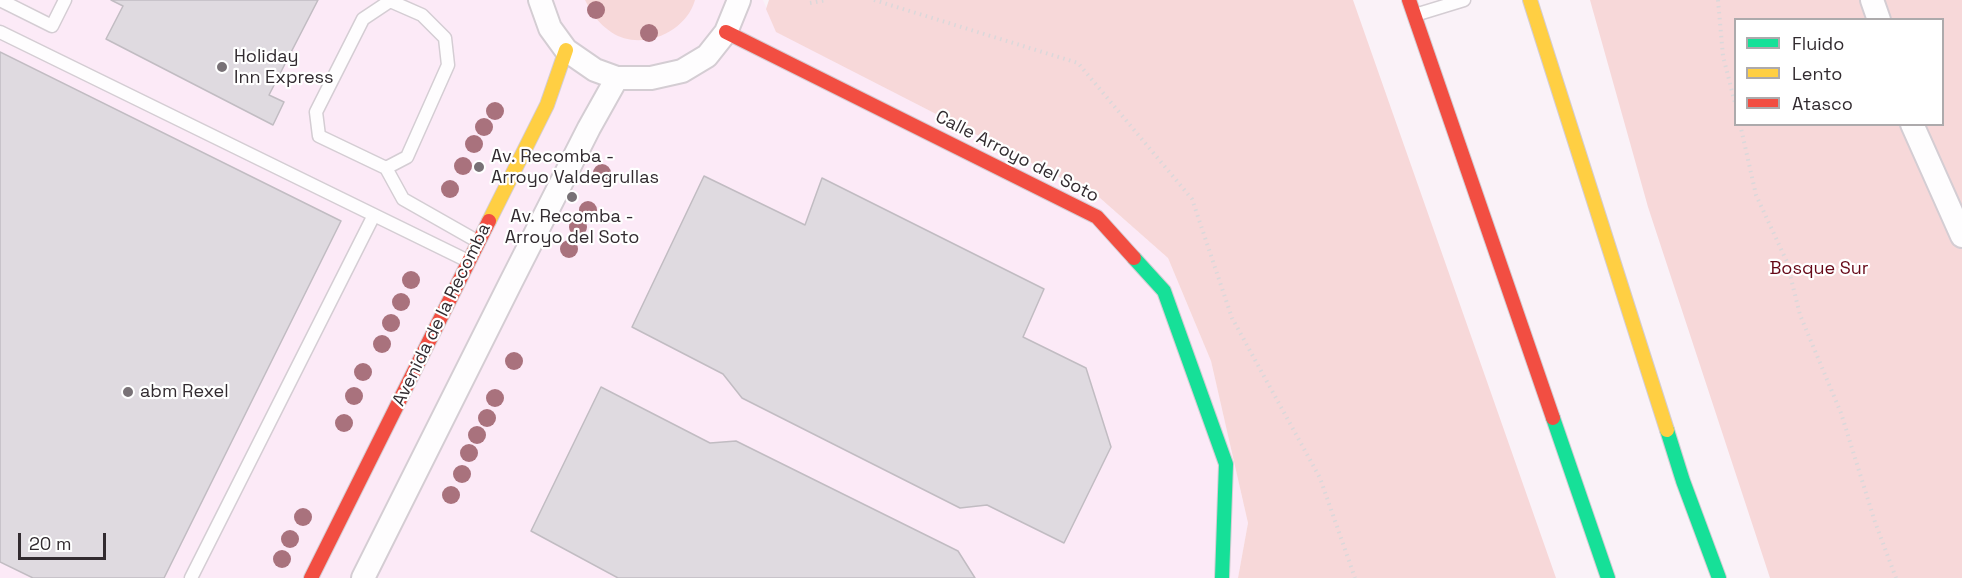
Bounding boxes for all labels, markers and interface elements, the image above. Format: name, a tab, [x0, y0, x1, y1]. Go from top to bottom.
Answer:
legend	[1734, 18, 1944, 126]
text: Fluido	[1792, 32, 1844, 55]
place label: Holiday Inn Express	[234, 46, 334, 88]
marker: Holiday Inn Express	[215, 60, 229, 74]
text: Lento	[1792, 62, 1842, 85]
text: Atasco	[1792, 92, 1853, 115]
street label: Calle Arroyo del Soto	[932, 106, 1102, 208]
place label: Av. Recomba - Arroyo Valdegrullas	[491, 146, 659, 188]
marker: Av. Recomba - Arroyo Valdegrullas	[472, 160, 486, 174]
marker: Av. Recomba - Arroyo del Soto	[565, 190, 579, 204]
place label: Av. Recomba - Arroyo del Soto	[505, 206, 639, 248]
street label: Avenida de la Recomba	[388, 220, 496, 410]
park label: Bosque Sur	[1769, 258, 1869, 280]
place label: abm Rexel	[140, 381, 229, 403]
marker: abm Rexel	[121, 385, 135, 399]
scale bar	[21, 521, 110, 559]
text: 20 m	[29, 532, 72, 555]

